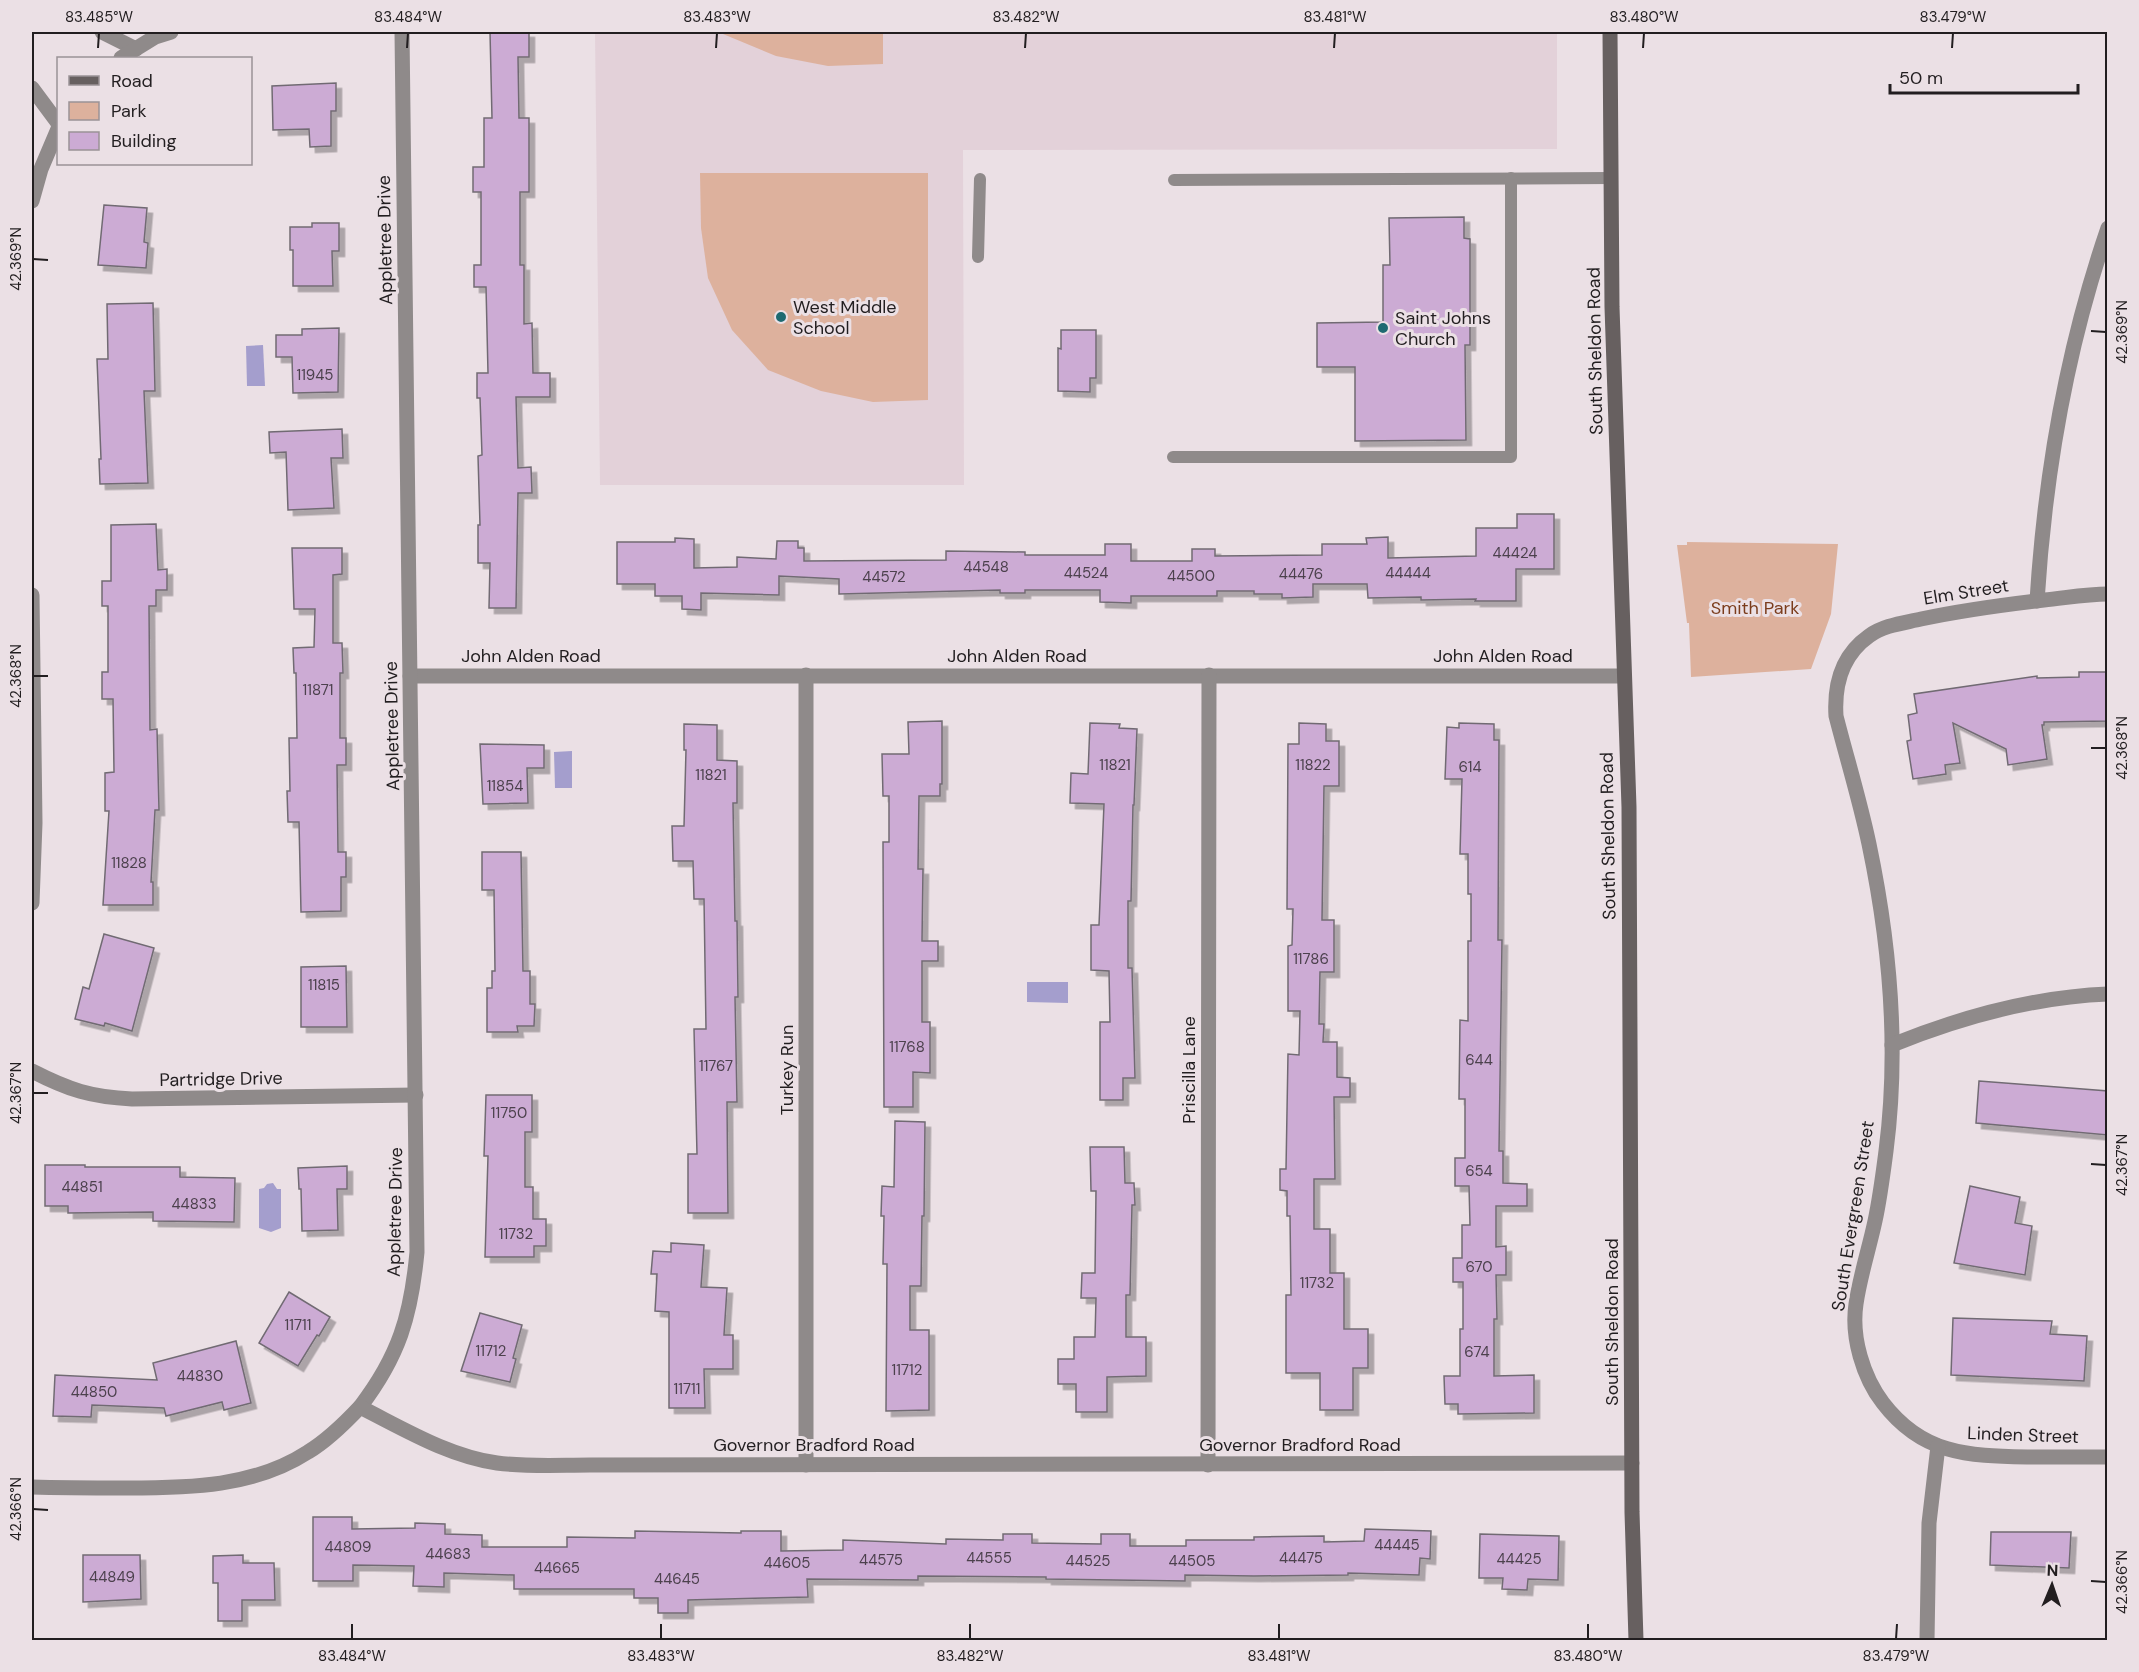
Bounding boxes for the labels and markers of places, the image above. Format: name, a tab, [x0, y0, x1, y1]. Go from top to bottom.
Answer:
place label: West Middle School	[793, 295, 896, 340]
place label: Saint Johns Church	[1395, 306, 1491, 351]
marker: West Middle School	[774, 310, 788, 324]
marker: Saint Johns Church	[1376, 321, 1390, 335]

